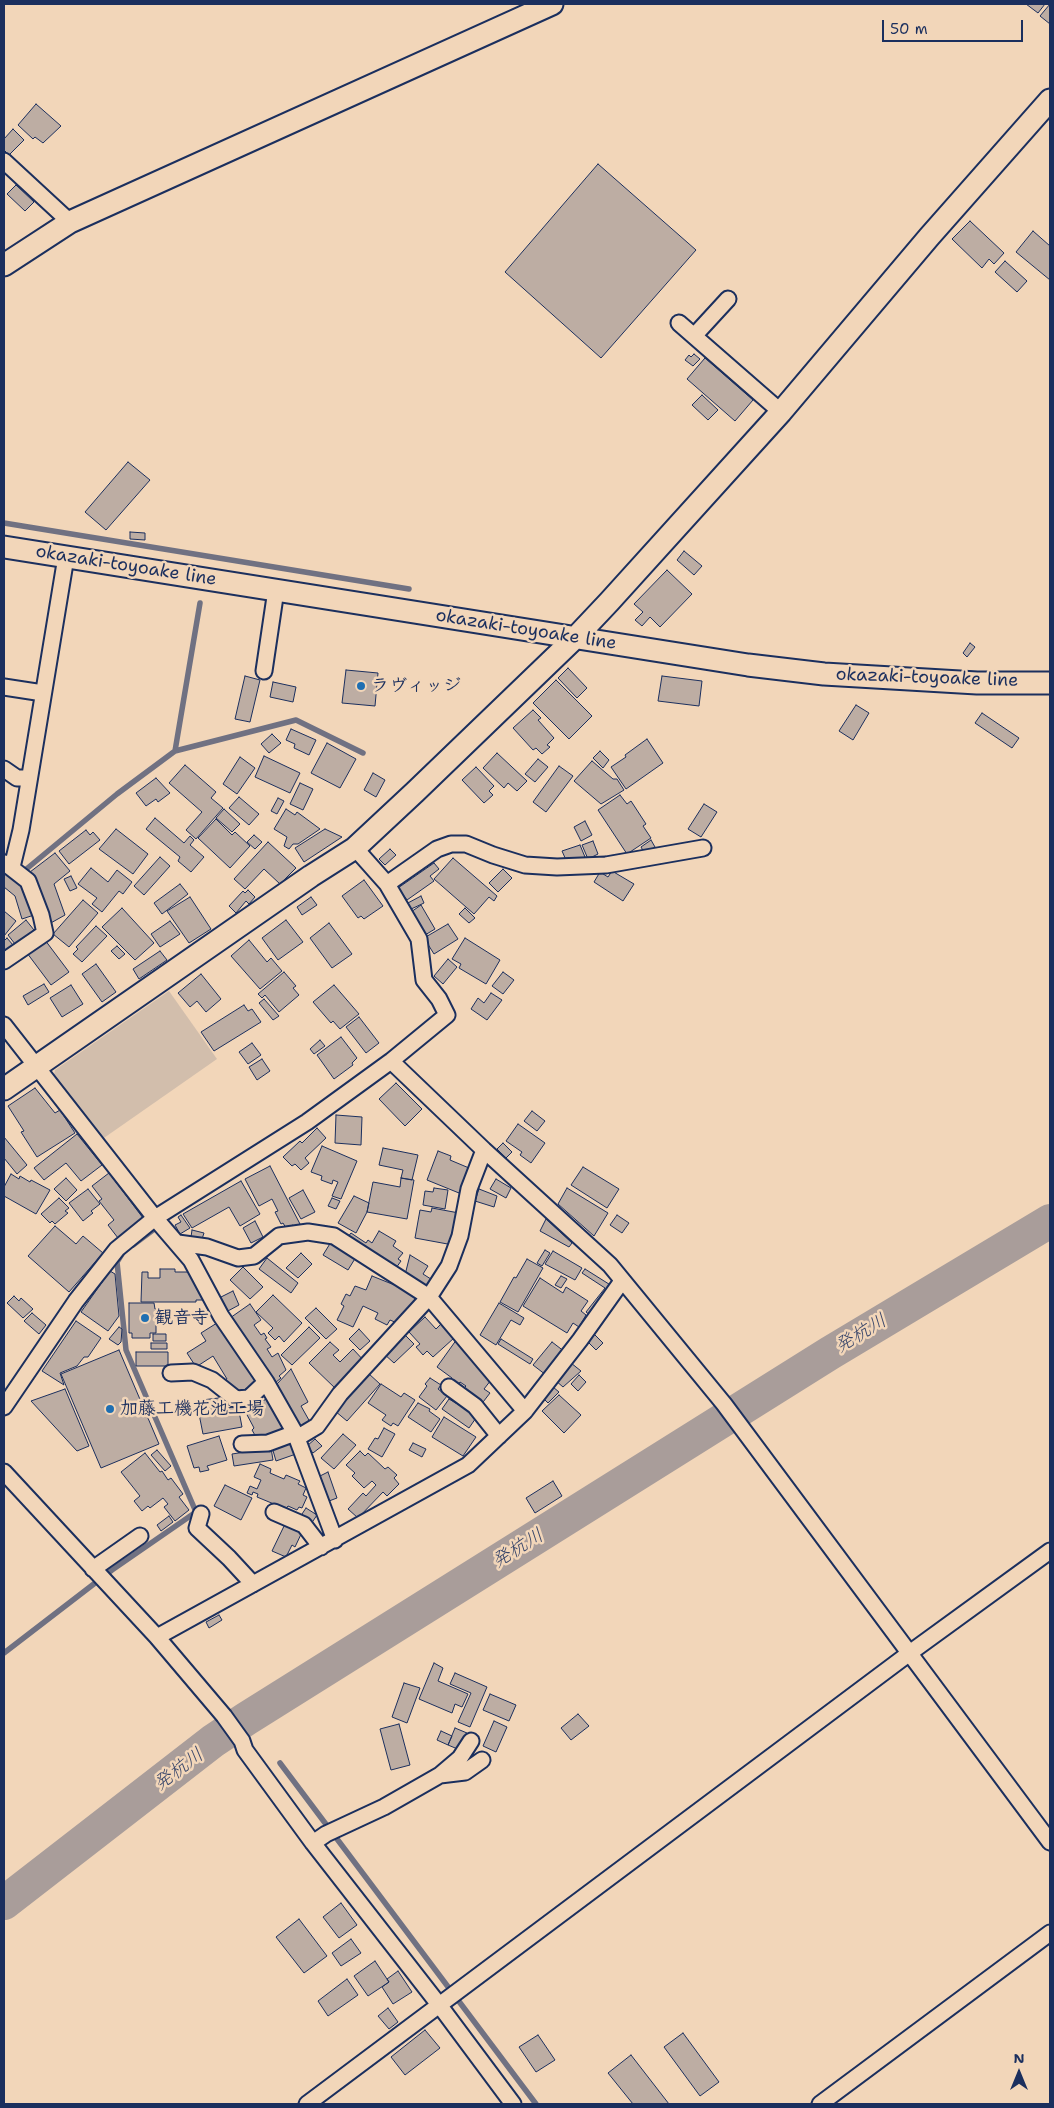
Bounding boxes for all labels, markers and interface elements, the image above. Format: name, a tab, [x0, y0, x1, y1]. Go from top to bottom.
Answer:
scale bar	[884, 10, 1025, 42]
text: 50 m	[890, 19, 928, 39]
street label: okazaki-toyoake line	[34, 541, 218, 591]
street label: okazaki-toyoake line	[434, 605, 618, 655]
street label: okazaki-toyoake line	[835, 664, 1019, 692]
place label: ラヴィッジ	[371, 675, 461, 697]
marker: ラヴィッジ	[355, 680, 367, 692]
place label: 観音寺	[155, 1307, 209, 1329]
water label: 発杭川	[831, 1310, 891, 1358]
marker: 観音寺	[139, 1312, 151, 1324]
place label: 加藤工機花池工場	[120, 1398, 264, 1420]
marker: 加藤工機花池工場	[104, 1403, 116, 1415]
water label: 発杭川	[488, 1524, 548, 1574]
water label: 発杭川	[149, 1744, 209, 1796]
north arrow	[994, 2048, 1044, 2098]
text: N	[1013, 2049, 1025, 2067]

